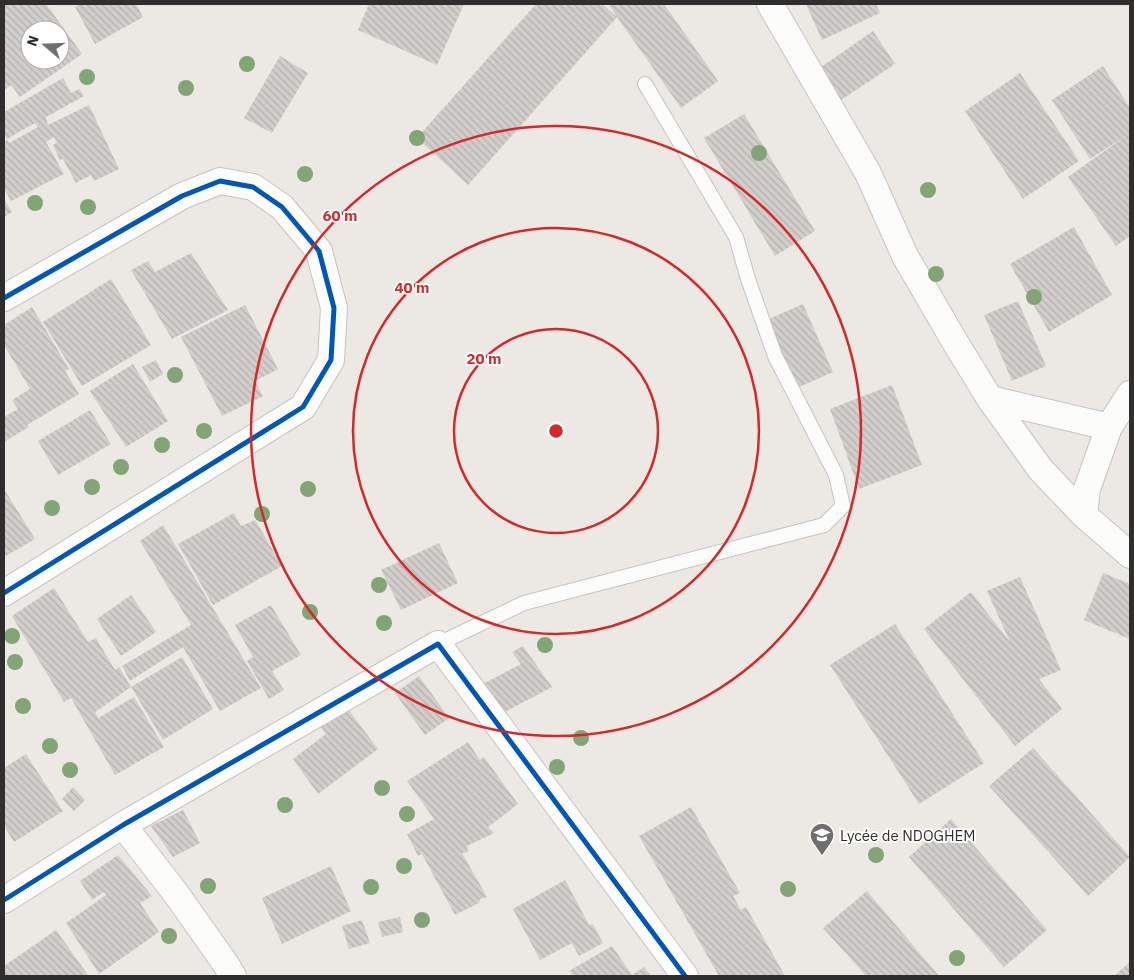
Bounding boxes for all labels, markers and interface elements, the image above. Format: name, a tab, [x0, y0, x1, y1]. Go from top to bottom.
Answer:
north arrow	[20, 20, 70, 70]
text: N	[23, 33, 43, 48]
text: 60 m	[323, 206, 357, 225]
text: 40 m	[395, 278, 429, 297]
text: 20 m	[467, 349, 501, 368]
centre of rings	[547, 422, 565, 440]
school or university icon: Lycée de NDOGHEM	[809, 822, 835, 856]
place label: Lycée de NDOGHEM	[840, 826, 976, 845]

